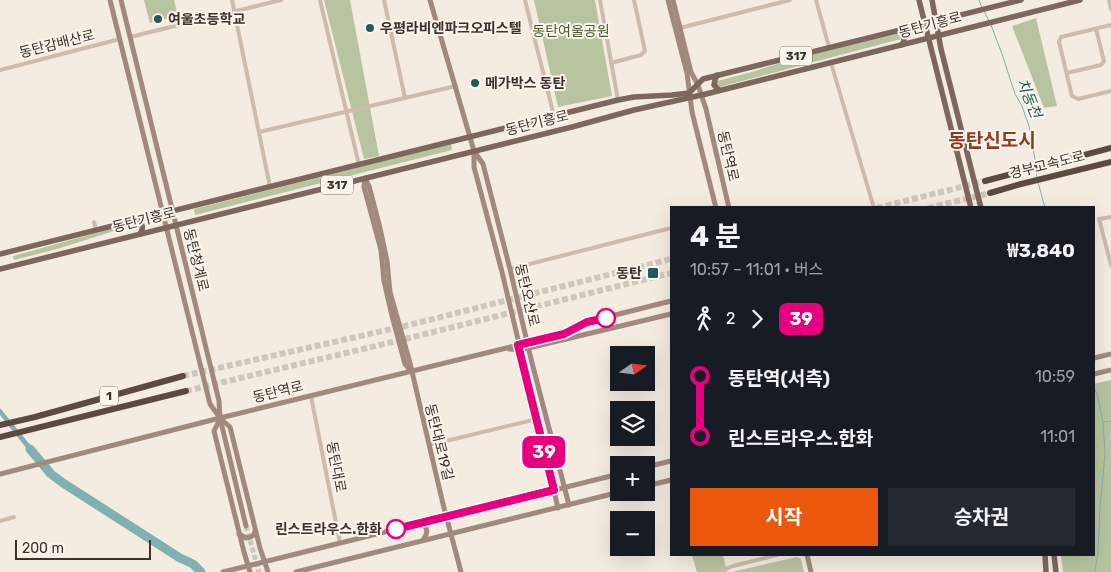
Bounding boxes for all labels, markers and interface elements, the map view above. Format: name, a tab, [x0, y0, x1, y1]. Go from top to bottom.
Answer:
street label: 동탄기흥로	[897, 8, 963, 42]
place label: 여울초등학교	[168, 11, 245, 28]
marker: 여울초등학교	[152, 13, 164, 25]
place label: 우평라비엔파크오피스텔	[380, 20, 522, 37]
marker: 우평라비엔파크오피스텔	[364, 22, 376, 34]
park label: 동탄여울공원	[532, 23, 610, 40]
street label: 동탄감배산로	[17, 26, 97, 62]
road number: 317	[780, 46, 812, 66]
place label: 메가박스 동탄	[485, 75, 565, 92]
water label: 치동천	[1013, 75, 1046, 123]
marker: 메가박스 동탄	[469, 77, 481, 89]
street label: 동탄기흥로	[504, 107, 570, 139]
street label: 동탄역로	[714, 129, 742, 183]
district label: 동탄신도시	[948, 129, 1036, 152]
street label: 경부고속도로	[1007, 147, 1087, 183]
road number: 317	[321, 176, 353, 194]
street label: 동탄기흥로	[111, 204, 177, 236]
text: 4 분	[690, 220, 741, 253]
street label: 동탄청계로	[180, 227, 212, 293]
text: ₩3,840	[1007, 239, 1075, 262]
text: 10:57 – 11:01 · 버스	[690, 260, 823, 279]
street label: 동탄오산로	[511, 262, 543, 328]
place label: 동탄	[616, 265, 642, 282]
marker: 동탄	[646, 266, 660, 280]
icon: walk	[690, 305, 718, 333]
icon: forward	[743, 305, 771, 333]
unlabelled marker	[596, 308, 616, 328]
text: 39	[789, 308, 813, 330]
text: 2	[726, 309, 735, 328]
north arrow	[610, 346, 655, 391]
map controls	[610, 346, 655, 556]
text: 동탄역(서측)	[728, 367, 830, 390]
text: 10:59	[1035, 367, 1075, 386]
street label: 동탄역로	[251, 377, 305, 406]
road number: 1	[100, 386, 118, 406]
button: layers	[610, 401, 655, 446]
street label: 동탄대로19길	[421, 402, 457, 482]
text: 린스트라우스.한화	[728, 427, 873, 450]
text: 11:01	[1040, 427, 1075, 446]
line badge: 39	[522, 436, 566, 468]
street label: 동탄대로	[323, 440, 349, 494]
text: 39	[532, 441, 556, 463]
button: +	[610, 456, 655, 501]
button: 시작	[690, 488, 878, 546]
button: 승차권	[888, 488, 1075, 546]
button: −	[610, 511, 655, 556]
marker: 린스트라우스.한화	[386, 519, 406, 539]
place label: 린스트라우스.한화	[275, 521, 382, 538]
scale bar	[15, 537, 151, 560]
text: 200 m	[22, 540, 64, 557]

